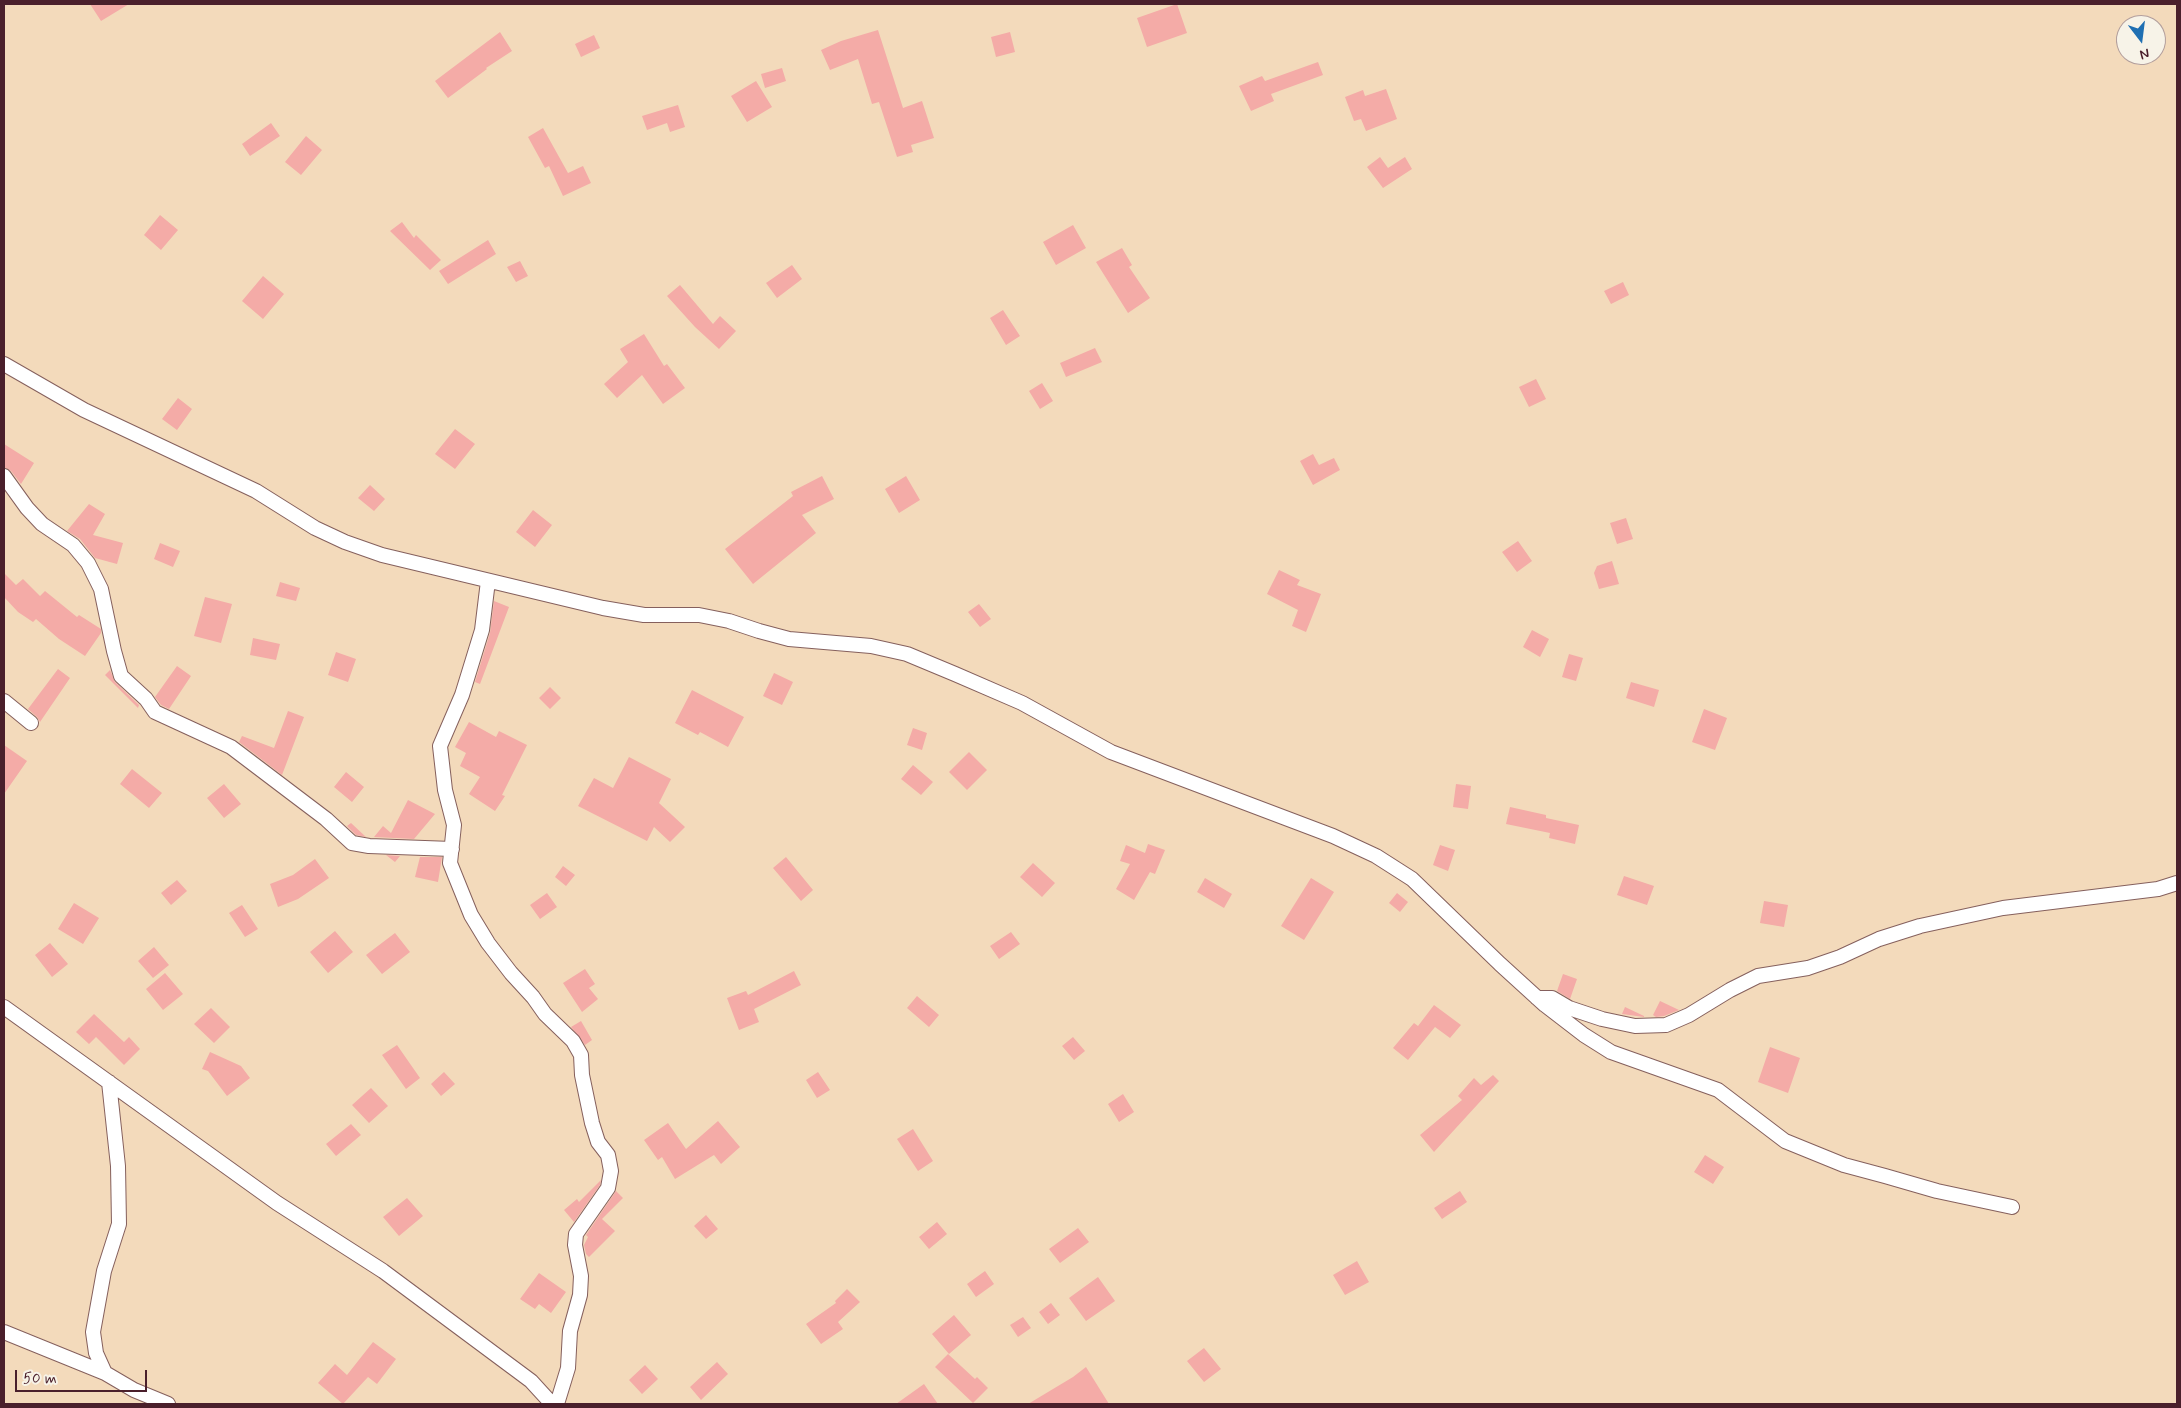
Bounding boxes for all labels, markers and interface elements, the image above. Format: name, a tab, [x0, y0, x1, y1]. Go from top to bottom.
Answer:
north arrow	[2116, 15, 2166, 65]
text: N	[2138, 44, 2151, 63]
scale bar	[18, 1360, 150, 1392]
text: 50 m	[23, 1369, 57, 1389]

